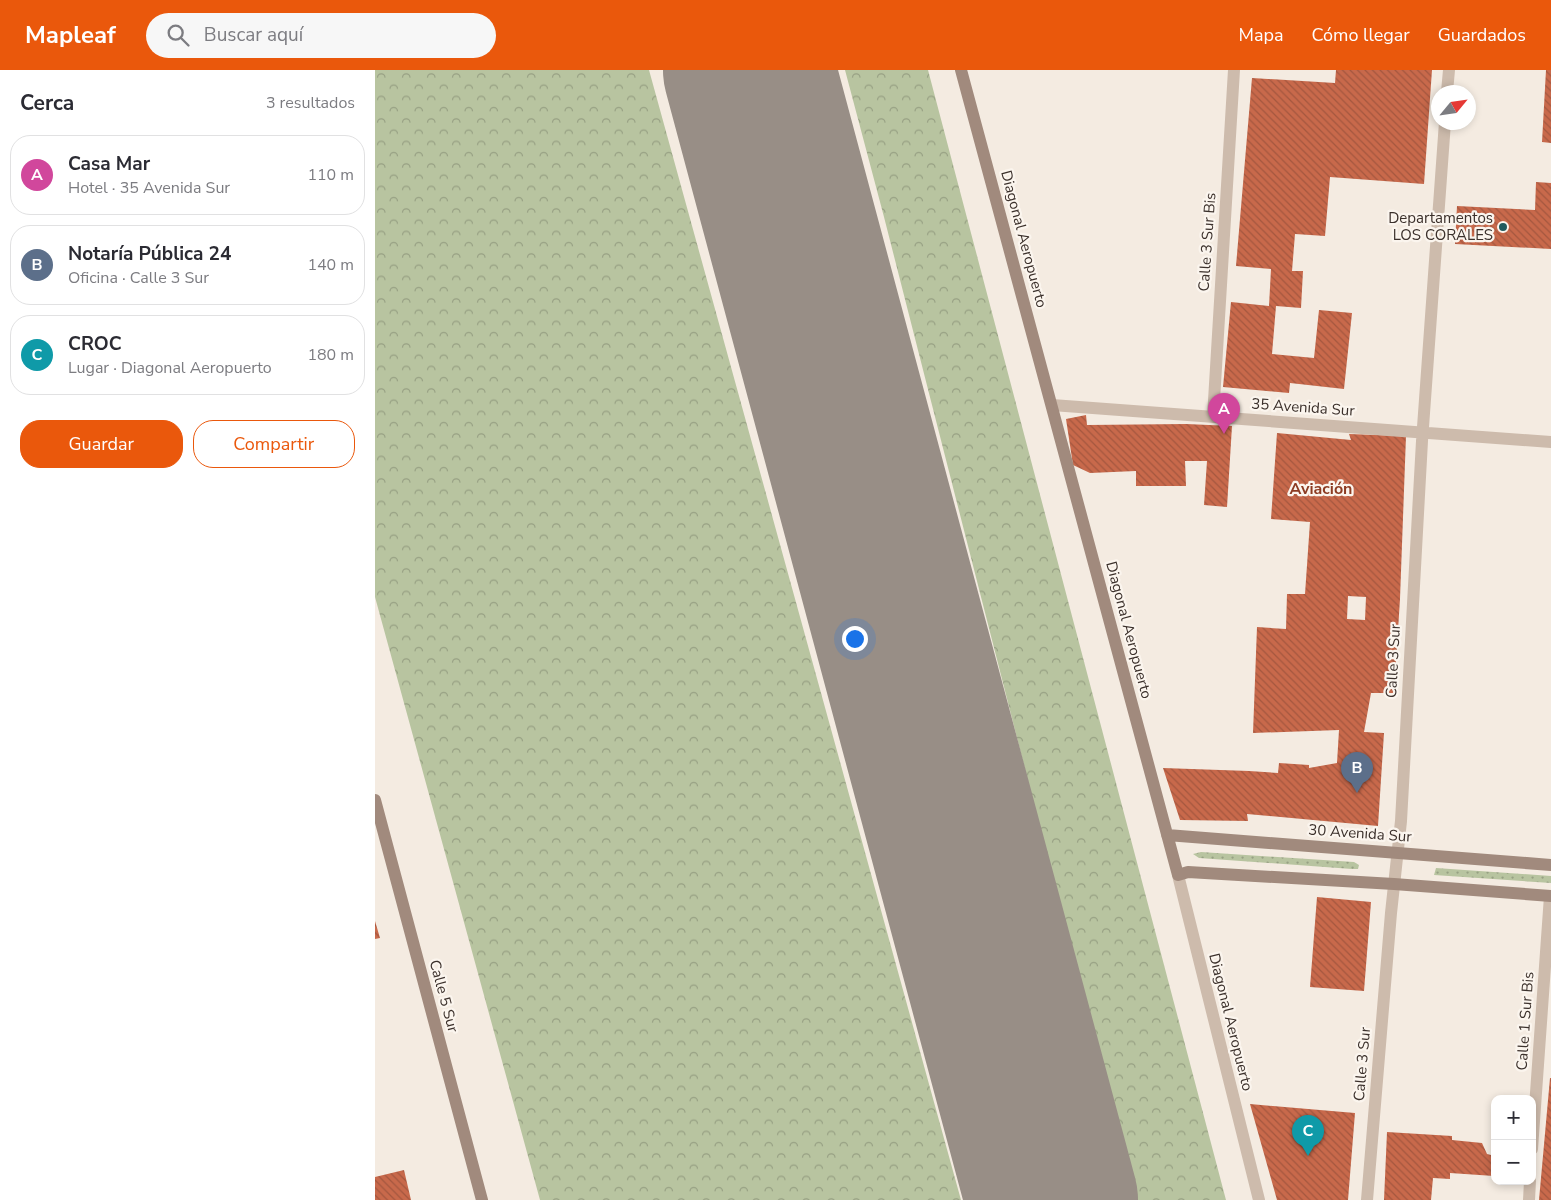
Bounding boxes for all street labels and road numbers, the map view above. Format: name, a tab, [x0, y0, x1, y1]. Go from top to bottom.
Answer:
street label: Diagonal Aeropuerto	[996, 168, 1052, 310]
street label: Calle 3 Sur Bis	[1194, 192, 1220, 292]
street label: 35 Avenida Sur	[1251, 393, 1356, 421]
street label: Diagonal Aeropuerto	[1101, 559, 1157, 701]
street label: Calle 3 Sur	[1381, 623, 1405, 699]
street label: 30 Avenida Sur	[1308, 819, 1413, 847]
street label: Diagonal Aeropuerto	[1204, 951, 1258, 1093]
street label: Calle 5 Sur	[425, 958, 463, 1035]
street label: Calle 1 Sur Bis	[1512, 971, 1538, 1071]
street label: Calle 3 Sur	[1349, 1025, 1375, 1102]

